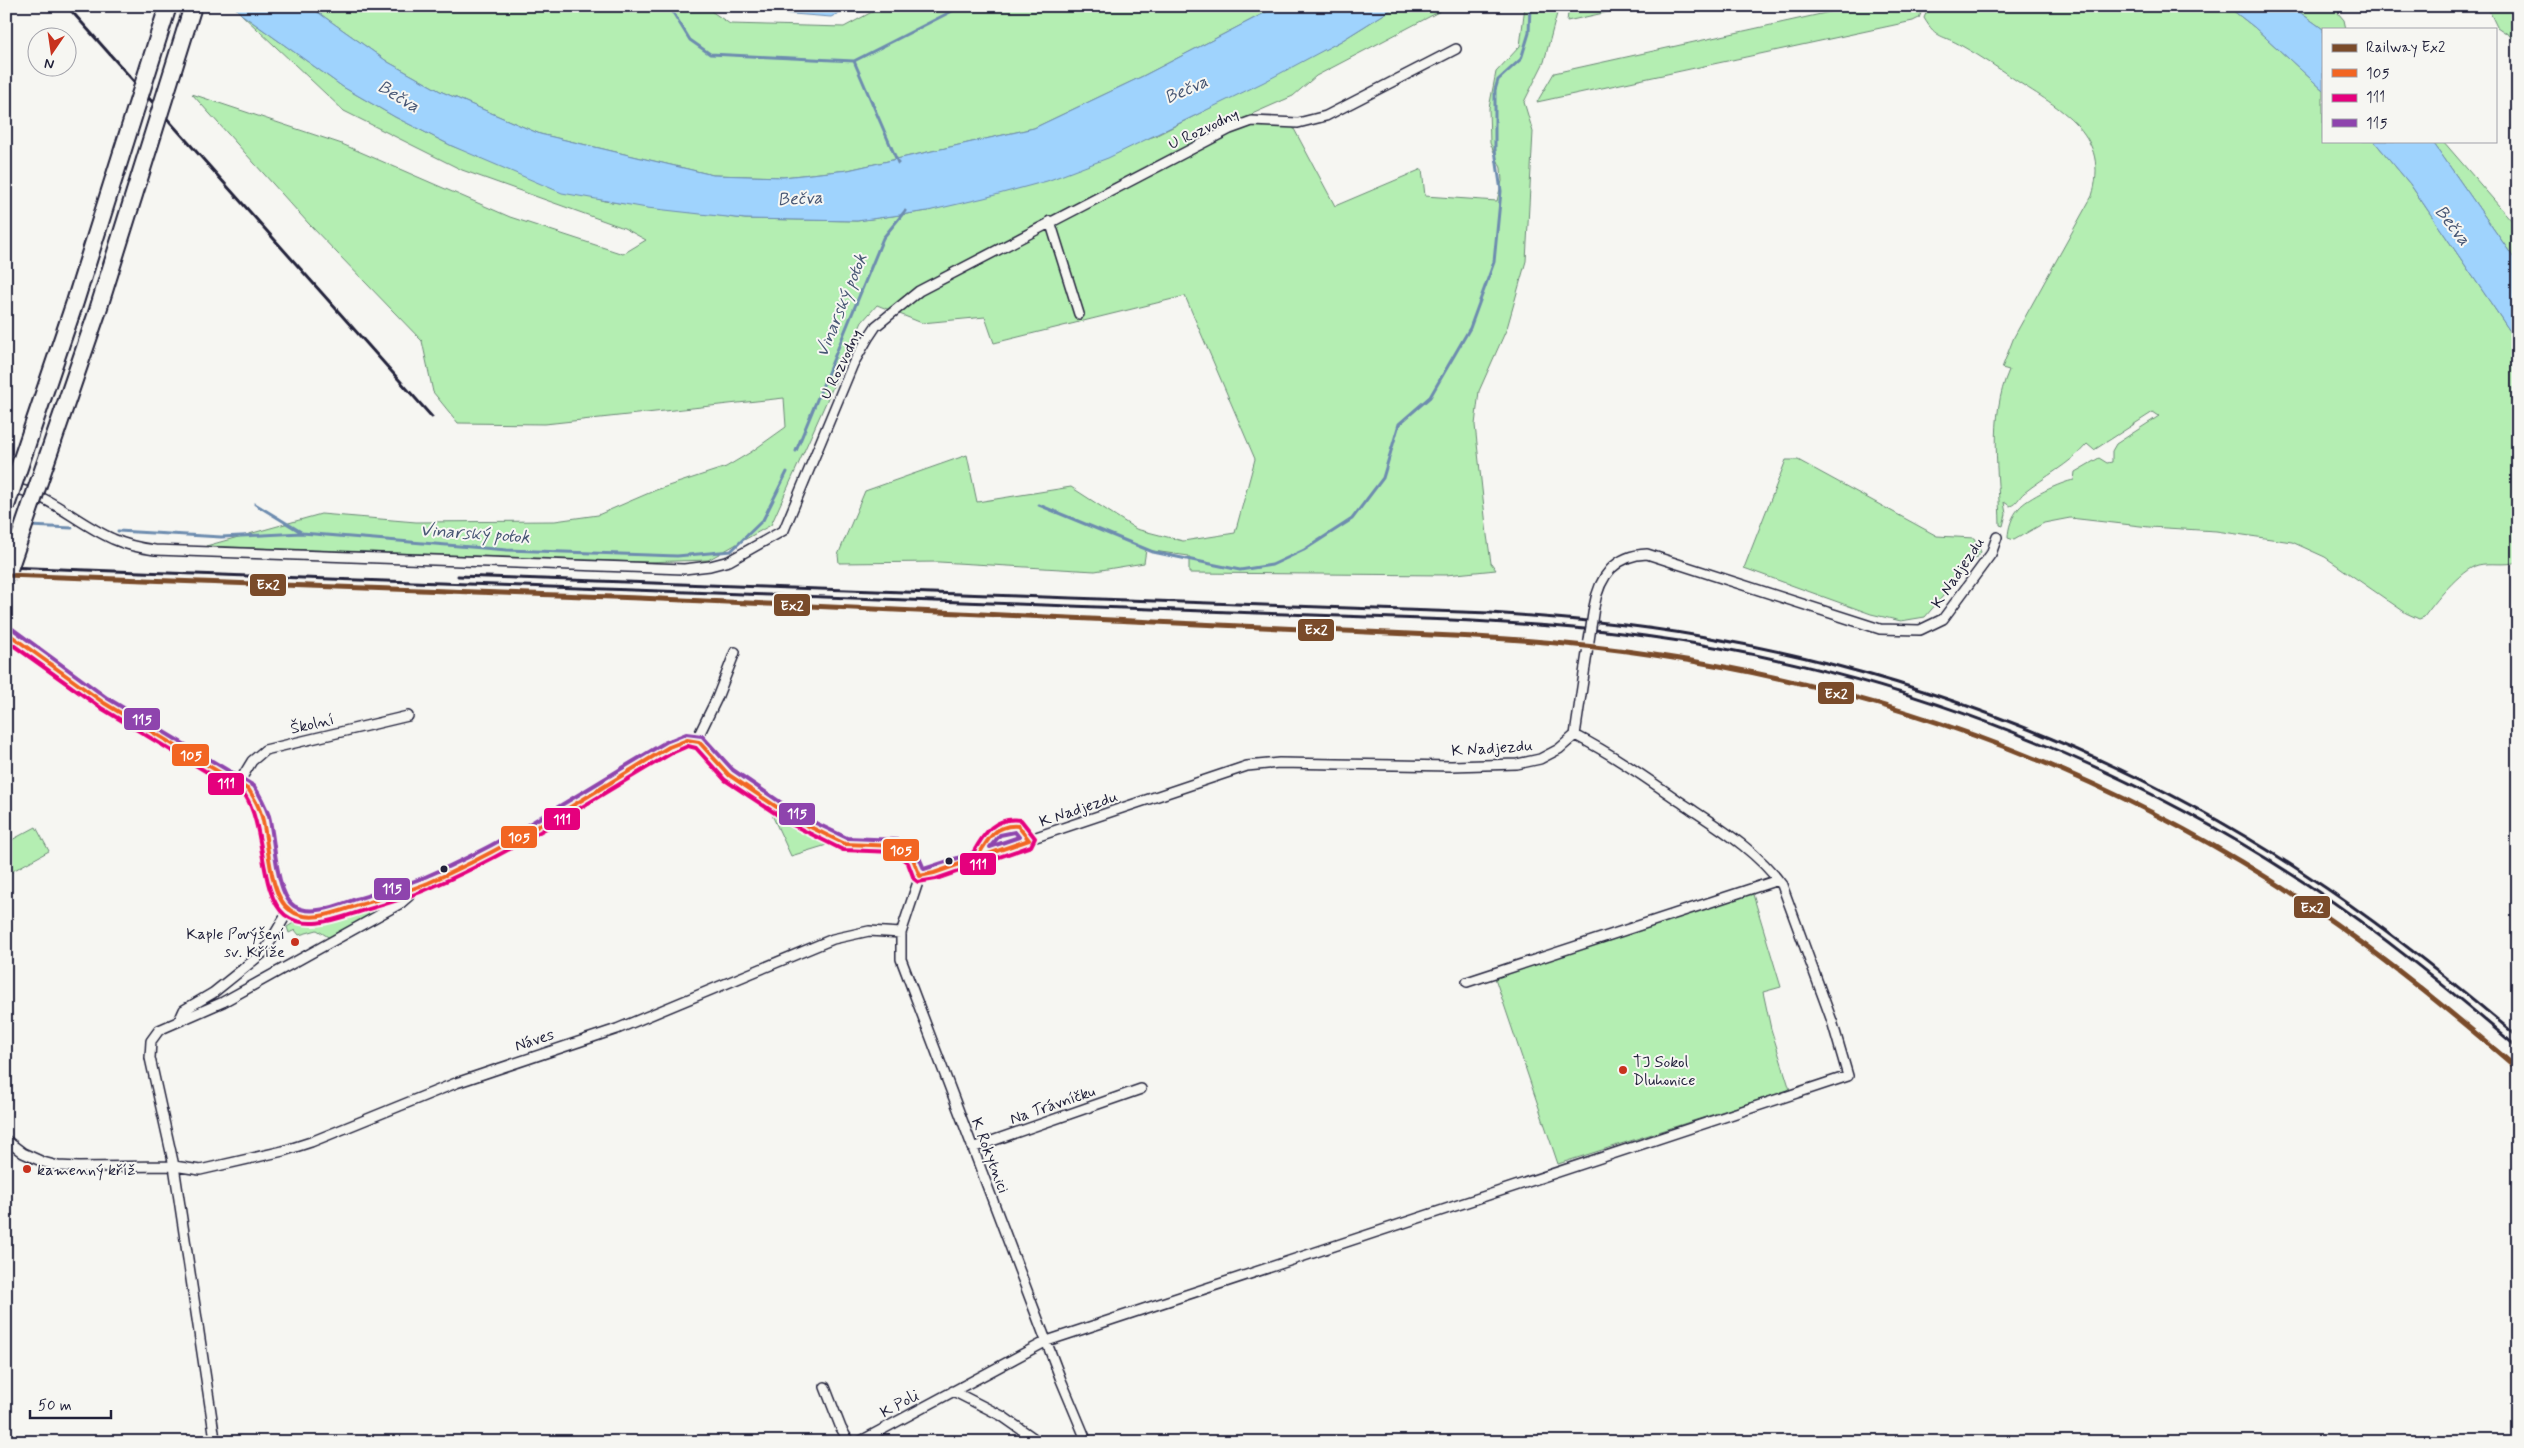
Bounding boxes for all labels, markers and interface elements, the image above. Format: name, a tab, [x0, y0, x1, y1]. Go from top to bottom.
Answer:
north arrow	[28, 28, 78, 78]
legend	[2322, 28, 2496, 142]
text: Railway Ex2	[2366, 38, 2445, 58]
text: N	[43, 54, 56, 74]
text: 105	[2366, 64, 2390, 84]
water label: Bečva	[1161, 70, 1212, 110]
water label: Bečva	[373, 75, 424, 119]
text: 111	[2366, 88, 2385, 108]
street label: U Rozvodny	[1165, 104, 1242, 155]
text: 115	[2366, 114, 2388, 134]
water label: Bečva	[777, 186, 823, 212]
water label: Bečva	[2429, 200, 2476, 251]
water label: Vinarský potok	[810, 250, 874, 361]
street label: U Rozvodny	[815, 326, 867, 403]
water label: Vinarský potok	[419, 518, 531, 550]
street label: K Nadjezdu	[1927, 533, 1990, 613]
line badge: Ex2	[249, 573, 287, 597]
text: Ex2	[256, 576, 280, 594]
line badge: Ex2	[773, 593, 811, 617]
text: Ex2	[780, 597, 804, 615]
line badge: Ex2	[1297, 618, 1335, 642]
text: Ex2	[1304, 621, 1328, 639]
line badge: Ex2	[1817, 681, 1855, 705]
text: Ex2	[1824, 685, 1848, 703]
line badge: 115	[123, 707, 161, 731]
street label: Školní	[288, 709, 336, 740]
text: 115	[132, 711, 152, 729]
street label: K Nadjezdu	[1451, 735, 1534, 762]
line badge: 105	[171, 743, 210, 767]
text: 105	[180, 747, 202, 765]
line badge: 111	[207, 772, 245, 796]
text: 111	[217, 775, 235, 793]
street label: K Nadjezdu	[1036, 786, 1121, 833]
line badge: 115	[778, 802, 816, 826]
text: 115	[787, 805, 807, 823]
line badge: 111	[543, 807, 581, 831]
text: 111	[553, 811, 571, 829]
line badge: 105	[500, 825, 538, 849]
text: 105	[508, 829, 530, 847]
line badge: 105	[882, 838, 920, 862]
text: 105	[890, 842, 912, 860]
line badge: 111	[959, 852, 997, 876]
unlabelled marker	[944, 856, 954, 866]
text: 111	[969, 856, 987, 874]
unlabelled marker	[439, 864, 449, 874]
line badge: 115	[373, 877, 411, 901]
text: 115	[382, 880, 402, 898]
line badge: Ex2	[2293, 895, 2331, 919]
text: Ex2	[2300, 899, 2324, 917]
place label: Kaple Povýšení sv. Kříže	[186, 924, 285, 963]
marker: Kaple Povýšení sv. Kříže	[289, 936, 301, 948]
street label: Náves	[512, 1024, 557, 1057]
place label: TJ Sokol Dluhonice	[1633, 1052, 1695, 1091]
marker: TJ Sokol Dluhonice	[1617, 1064, 1629, 1076]
street label: Na Trávníčku	[1007, 1081, 1098, 1130]
street label: K Rokytnici	[966, 1115, 1014, 1196]
place label: kamenný kříž	[37, 1160, 136, 1181]
marker: kamenný kříž	[21, 1163, 33, 1175]
street label: K Poli	[877, 1385, 923, 1423]
scale bar	[30, 1388, 111, 1420]
text: 50 m	[38, 1396, 72, 1416]

